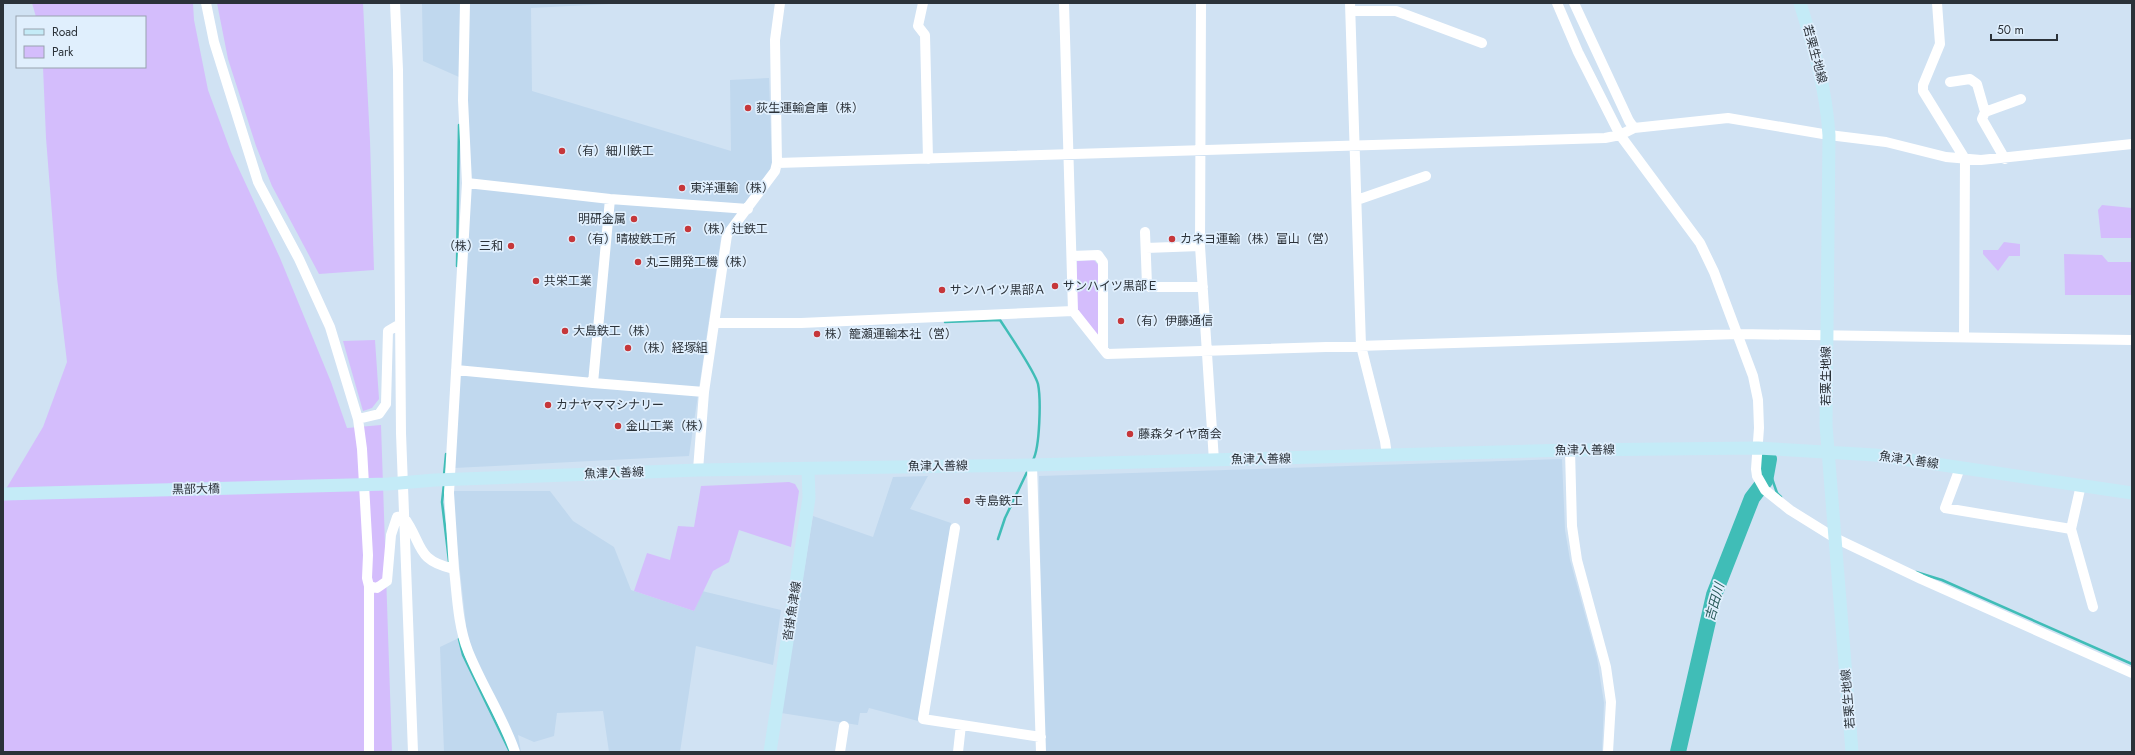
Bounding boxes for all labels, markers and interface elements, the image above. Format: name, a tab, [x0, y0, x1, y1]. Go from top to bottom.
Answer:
legend	[16, 16, 146, 68]
scale bar	[1991, 16, 2057, 42]
text: 50 m	[1997, 21, 2024, 39]
text: Road	[52, 23, 78, 41]
street label: 若栗生地線	[1799, 23, 1831, 85]
text: Park	[52, 43, 74, 61]
place label: 荻生運輸倉庫（株）	[756, 99, 864, 117]
marker: 荻生運輸倉庫（株）	[743, 103, 753, 113]
place label: （有）細川鉄工	[570, 142, 654, 160]
marker: （有）細川鉄工	[557, 146, 567, 156]
place label: 東洋運輸（株）	[690, 179, 774, 197]
marker: 東洋運輸（株）	[677, 183, 687, 193]
place label: 明研金属	[578, 210, 626, 228]
marker: 明研金属	[629, 214, 639, 224]
place label: （株）辻鉄工	[696, 220, 768, 238]
marker: （株）辻鉄工	[683, 224, 693, 234]
place label: （有）晴柀鉄工所	[580, 230, 676, 248]
place label: カネヨ運輸（株）富山（営）	[1180, 230, 1336, 248]
marker: （有）晴柀鉄工所	[567, 234, 577, 244]
marker: カネヨ運輸（株）富山（営）	[1167, 234, 1177, 244]
place label: （株）三和	[443, 237, 503, 255]
marker: （株）三和	[506, 241, 516, 251]
place label: 丸三開発工機（株）	[646, 253, 754, 271]
marker: 丸三開発工機（株）	[633, 257, 643, 267]
place label: 共栄工業	[544, 272, 592, 290]
marker: 共栄工業	[531, 276, 541, 286]
place label: サンハイツ黒部Ｅ	[1063, 277, 1159, 295]
place label: サンハイツ黒部Ａ	[950, 281, 1046, 299]
marker: サンハイツ黒部Ｅ	[1050, 281, 1060, 291]
marker: サンハイツ黒部Ａ	[937, 285, 947, 295]
place label: （有）伊藤通信	[1129, 312, 1213, 330]
marker: （有）伊藤通信	[1116, 316, 1126, 326]
place label: 大島鉄工（株）	[573, 322, 657, 340]
place label: 株）籠瀬運輸本社（営）	[825, 325, 957, 343]
marker: 大島鉄工（株）	[560, 326, 570, 336]
marker: 株）籠瀬運輸本社（営）	[812, 329, 822, 339]
place label: （株）経塚組	[636, 339, 708, 357]
marker: （株）経塚組	[623, 343, 633, 353]
street label: 若栗生地線	[1817, 346, 1835, 406]
place label: カナヤママシナリー	[556, 396, 664, 414]
marker: カナヤママシナリー	[543, 400, 553, 410]
place label: 金山工業（株）	[626, 417, 710, 435]
marker: 金山工業（株）	[613, 421, 623, 431]
place label: 藤森タイヤ商会	[1138, 425, 1222, 443]
marker: 藤森タイヤ商会	[1125, 429, 1135, 439]
street label: 魚津入善線	[1555, 440, 1615, 460]
street label: 魚津入善線	[1878, 447, 1940, 473]
street label: 魚津入善線	[1231, 449, 1291, 469]
street label: 魚津入善線	[908, 456, 968, 476]
street label: 魚津入善線	[584, 463, 644, 483]
street label: 黒部大橋	[172, 480, 220, 498]
place label: 寺島鉄工	[975, 492, 1023, 510]
marker: 寺島鉄工	[962, 496, 972, 506]
water label: 吉田川	[1700, 579, 1730, 624]
street label: 沓掛魚津線	[778, 580, 806, 642]
street label: 若栗生地線	[1836, 668, 1860, 730]

